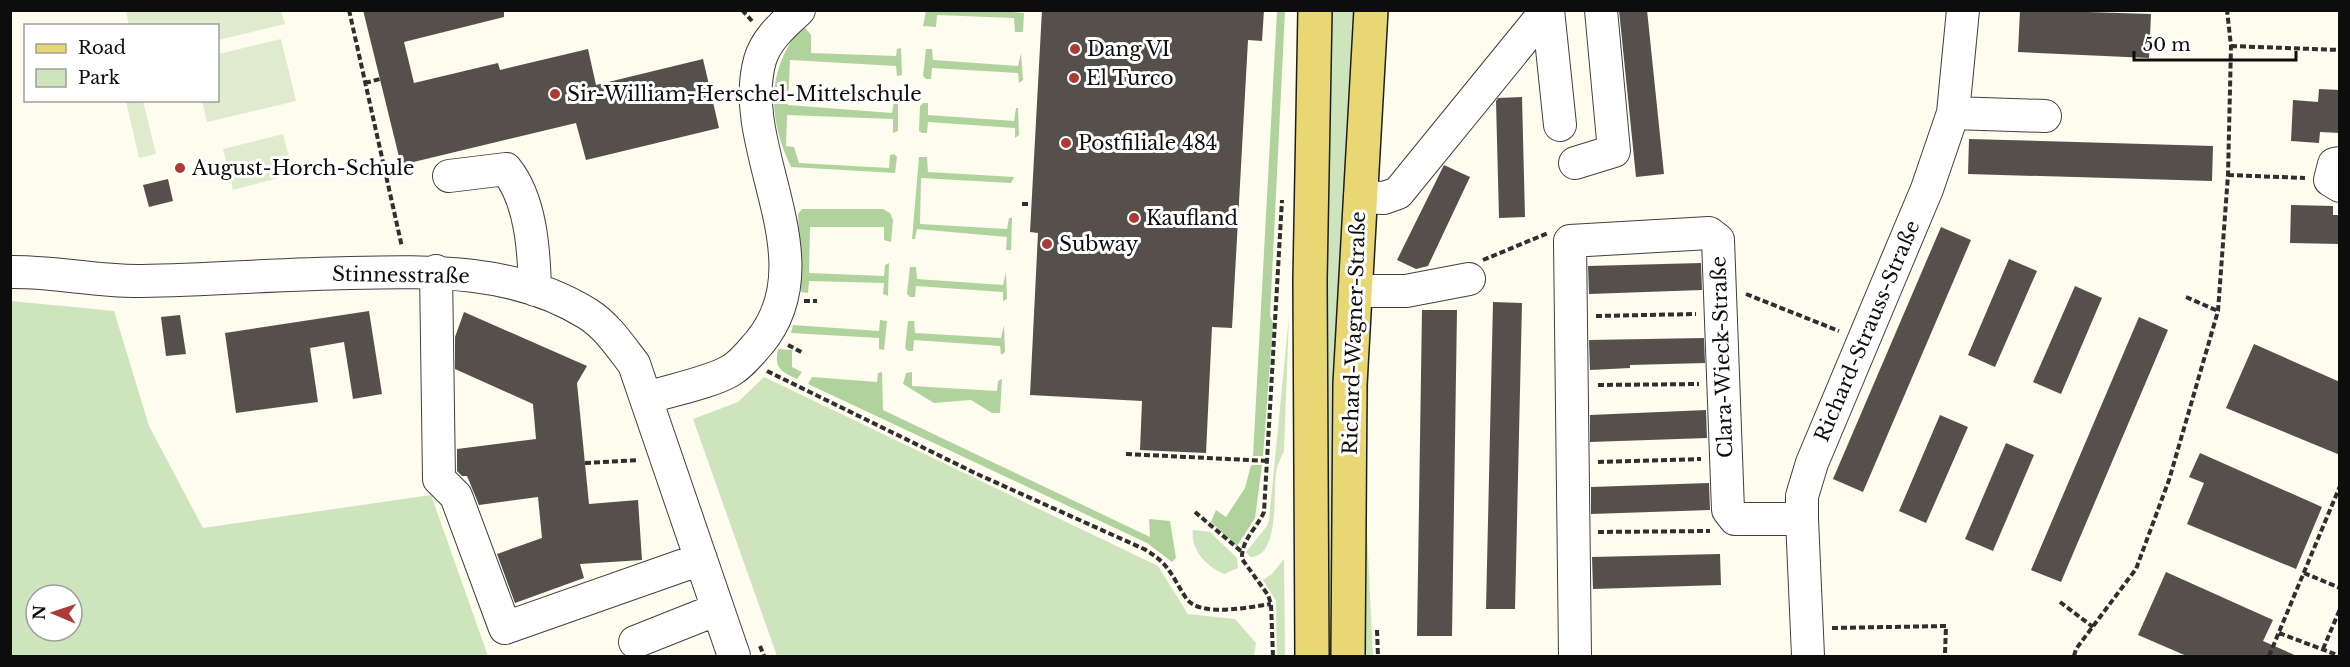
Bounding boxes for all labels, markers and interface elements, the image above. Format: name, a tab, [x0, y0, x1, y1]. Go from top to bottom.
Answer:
legend	[24, 24, 219, 102]
scale bar	[2134, 24, 2296, 62]
text: 50 m	[2143, 34, 2191, 56]
text: Road	[78, 37, 126, 59]
place label: Dang VI	[1087, 37, 1170, 61]
marker: Dang VI	[1068, 42, 1082, 56]
place label: El Turco	[1086, 66, 1174, 90]
text: Park	[78, 67, 120, 89]
marker: El Turco	[1067, 71, 1081, 85]
place label: Sir-William-Herschel-Mittelschule	[567, 82, 922, 106]
marker: Sir-William-Herschel-Mittelschule	[548, 87, 562, 101]
place label: Postfiliale 484	[1078, 131, 1218, 155]
marker: Postfiliale 484	[1059, 136, 1073, 150]
place label: August-Horch-Schule	[191, 156, 414, 180]
marker: August-Horch-Schule	[173, 161, 187, 175]
place label: Kaufland	[1146, 206, 1238, 230]
marker: Kaufland	[1127, 211, 1141, 225]
street label: Richard-Wagner-Straße	[1338, 211, 1370, 455]
street label: Richard-Strauss-Straße	[1809, 217, 1925, 445]
place label: Subway	[1059, 232, 1139, 256]
marker: Subway	[1040, 237, 1054, 251]
street label: Clara-Wieck-Straße	[1706, 256, 1738, 458]
street label: Stinnesstraße	[332, 262, 470, 288]
north arrow	[24, 583, 84, 643]
text: N	[29, 605, 49, 620]

